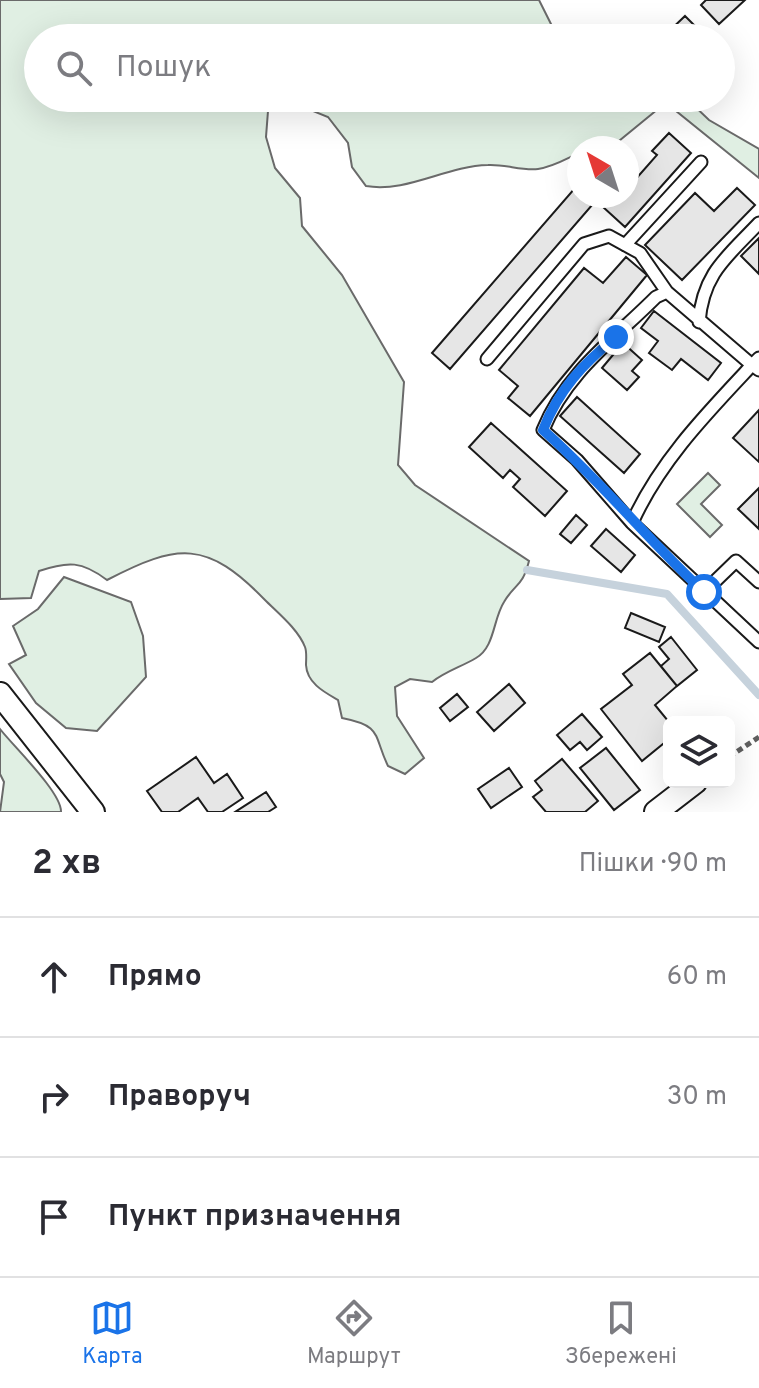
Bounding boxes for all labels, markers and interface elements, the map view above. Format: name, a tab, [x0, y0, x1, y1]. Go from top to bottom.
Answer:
search box	[24, 24, 735, 112]
icon: search	[52, 46, 96, 90]
text: Пошук	[116, 50, 211, 87]
north arrow	[567, 136, 639, 208]
route end	[598, 319, 634, 355]
route start	[686, 574, 722, 610]
map controls	[663, 716, 735, 788]
button: layers	[663, 716, 735, 788]
text: 2 хв	[32, 843, 101, 886]
text: Пішки · 90 m	[579, 848, 727, 881]
icon: ahead	[32, 955, 76, 999]
text: Прямо	[108, 959, 202, 996]
text: 60 m	[667, 961, 727, 994]
icon: right	[32, 1075, 76, 1119]
text: Праворуч	[108, 1079, 251, 1116]
text: 30 m	[667, 1081, 727, 1114]
icon: arrive	[32, 1195, 76, 1239]
text: Пункт призначення	[108, 1199, 401, 1236]
tab: Карта	[82, 1296, 143, 1371]
tab: Маршрут	[307, 1296, 401, 1371]
tab: Збережені	[565, 1296, 677, 1371]

